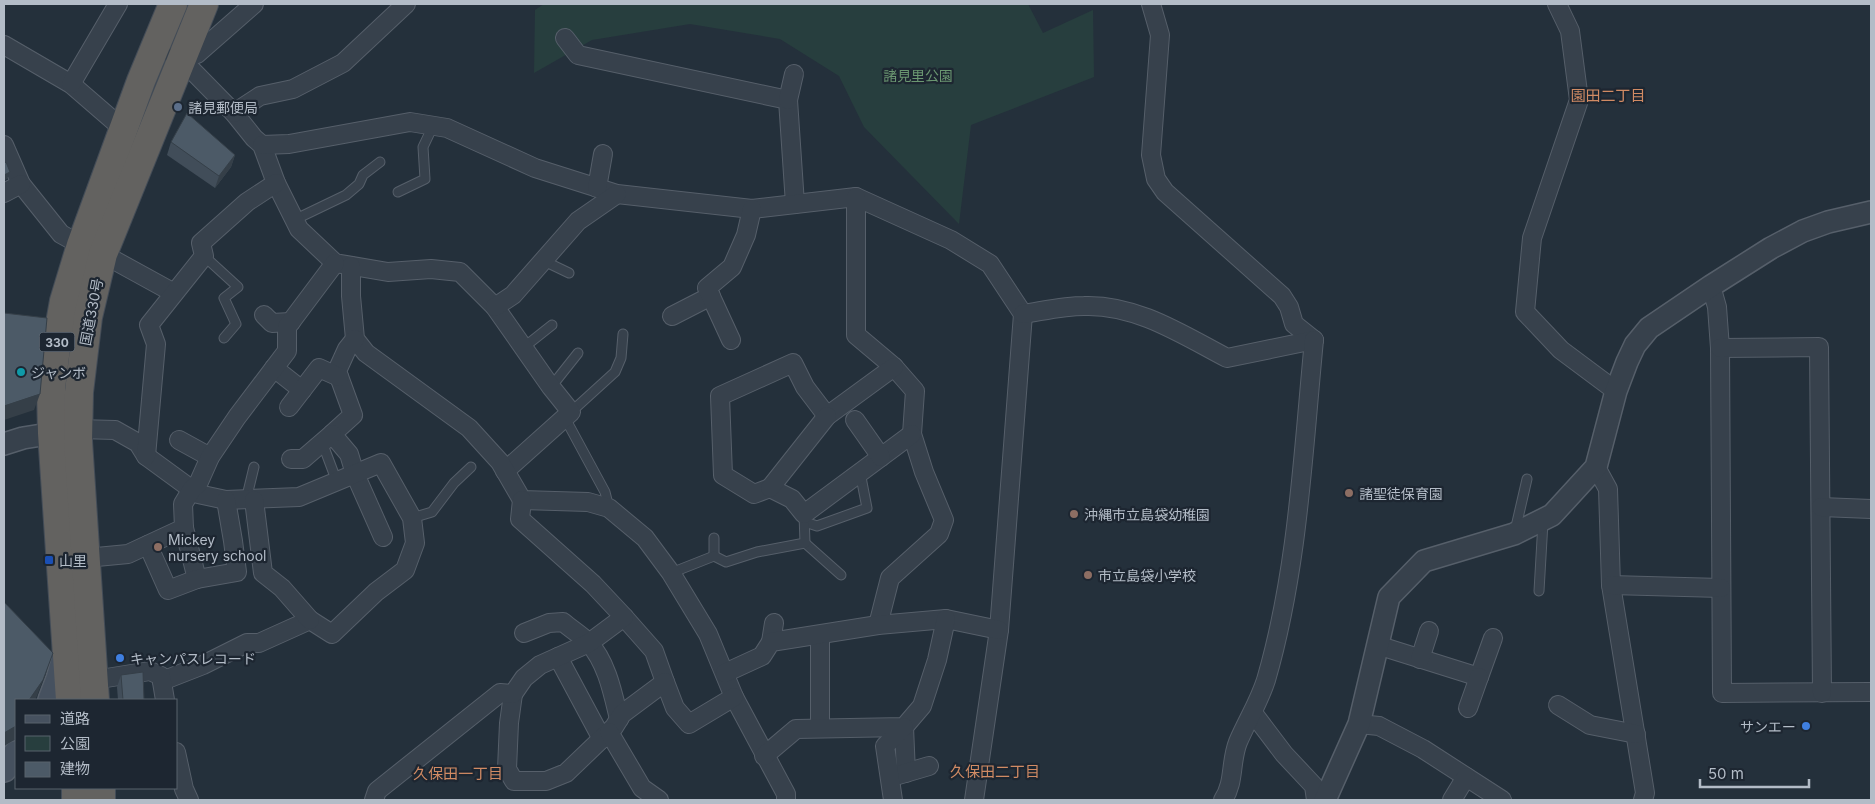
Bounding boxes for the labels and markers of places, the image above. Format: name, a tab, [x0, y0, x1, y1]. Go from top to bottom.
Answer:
place label: 諸見郵便局	[188, 99, 258, 116]
marker: 諸見郵便局	[172, 101, 184, 113]
place label: ジャンボ	[31, 364, 86, 381]
marker: ジャンボ	[15, 366, 27, 378]
place label: 諸聖徒保育園	[1359, 485, 1443, 502]
marker: 諸聖徒保育園	[1343, 487, 1355, 499]
place label: 沖縄市立島袋幼稚園	[1084, 506, 1210, 523]
marker: 沖縄市立島袋幼稚園	[1068, 508, 1080, 520]
place label: Mickey nursery school	[168, 531, 267, 564]
marker: Mickey nursery school	[152, 541, 164, 553]
place label: 山里	[59, 552, 87, 569]
marker: 山里	[43, 554, 55, 566]
place label: 市立島袋小学校	[1098, 567, 1196, 584]
marker: 市立島袋小学校	[1082, 569, 1094, 581]
place label: キャンパスレコード	[130, 650, 256, 667]
marker: キャンパスレコード	[114, 652, 126, 664]
place label: サンエー	[1740, 718, 1796, 735]
marker: サンエー	[1800, 720, 1812, 732]

